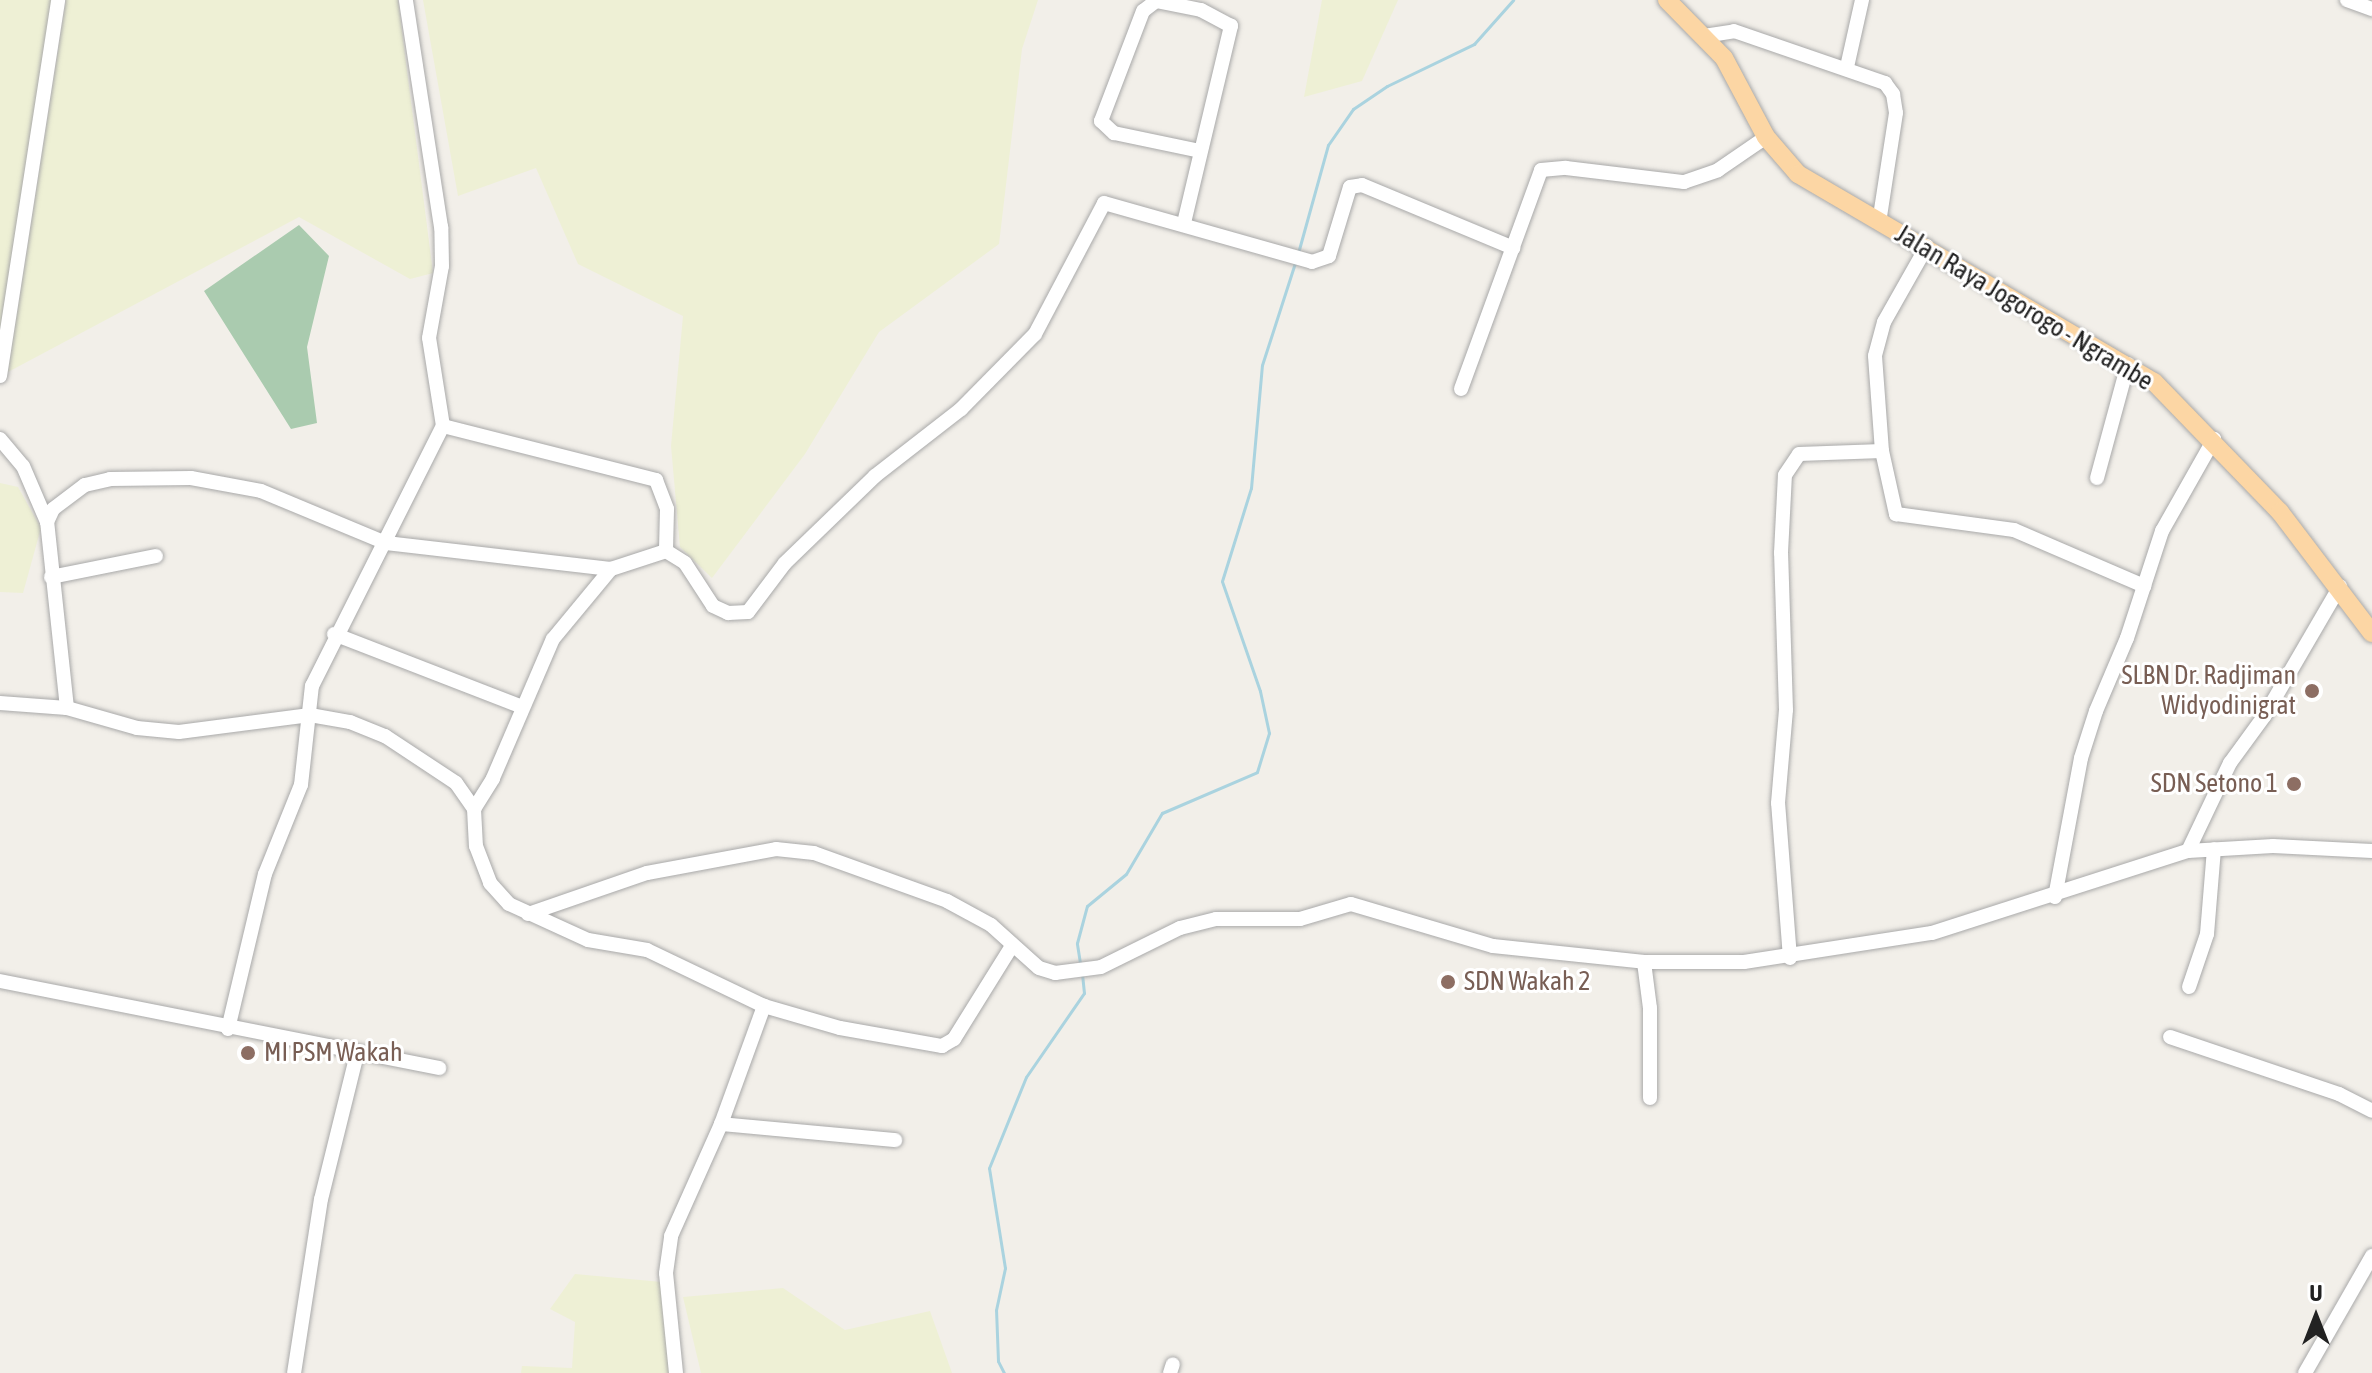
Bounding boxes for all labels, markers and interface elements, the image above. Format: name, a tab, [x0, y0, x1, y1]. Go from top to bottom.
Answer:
street label: Jalan Raya Jogorogo - Ngrambe	[1889, 219, 2159, 397]
place label: SLBN Dr. Radjiman Widyodinigrat	[2122, 660, 2296, 722]
marker: SLBN Dr. Radjiman Widyodinigrat	[2303, 682, 2321, 700]
place label: SDN Setono 1	[2151, 768, 2278, 800]
marker: SDN Setono 1	[2285, 775, 2303, 793]
place label: SDN Wakah 2	[1464, 966, 1590, 998]
marker: SDN Wakah 2	[1439, 973, 1457, 991]
place label: MI PSM Wakah	[264, 1037, 403, 1069]
marker: MI PSM Wakah	[239, 1044, 257, 1062]
north arrow	[2276, 1277, 2356, 1357]
text: U	[2310, 1280, 2322, 1306]

